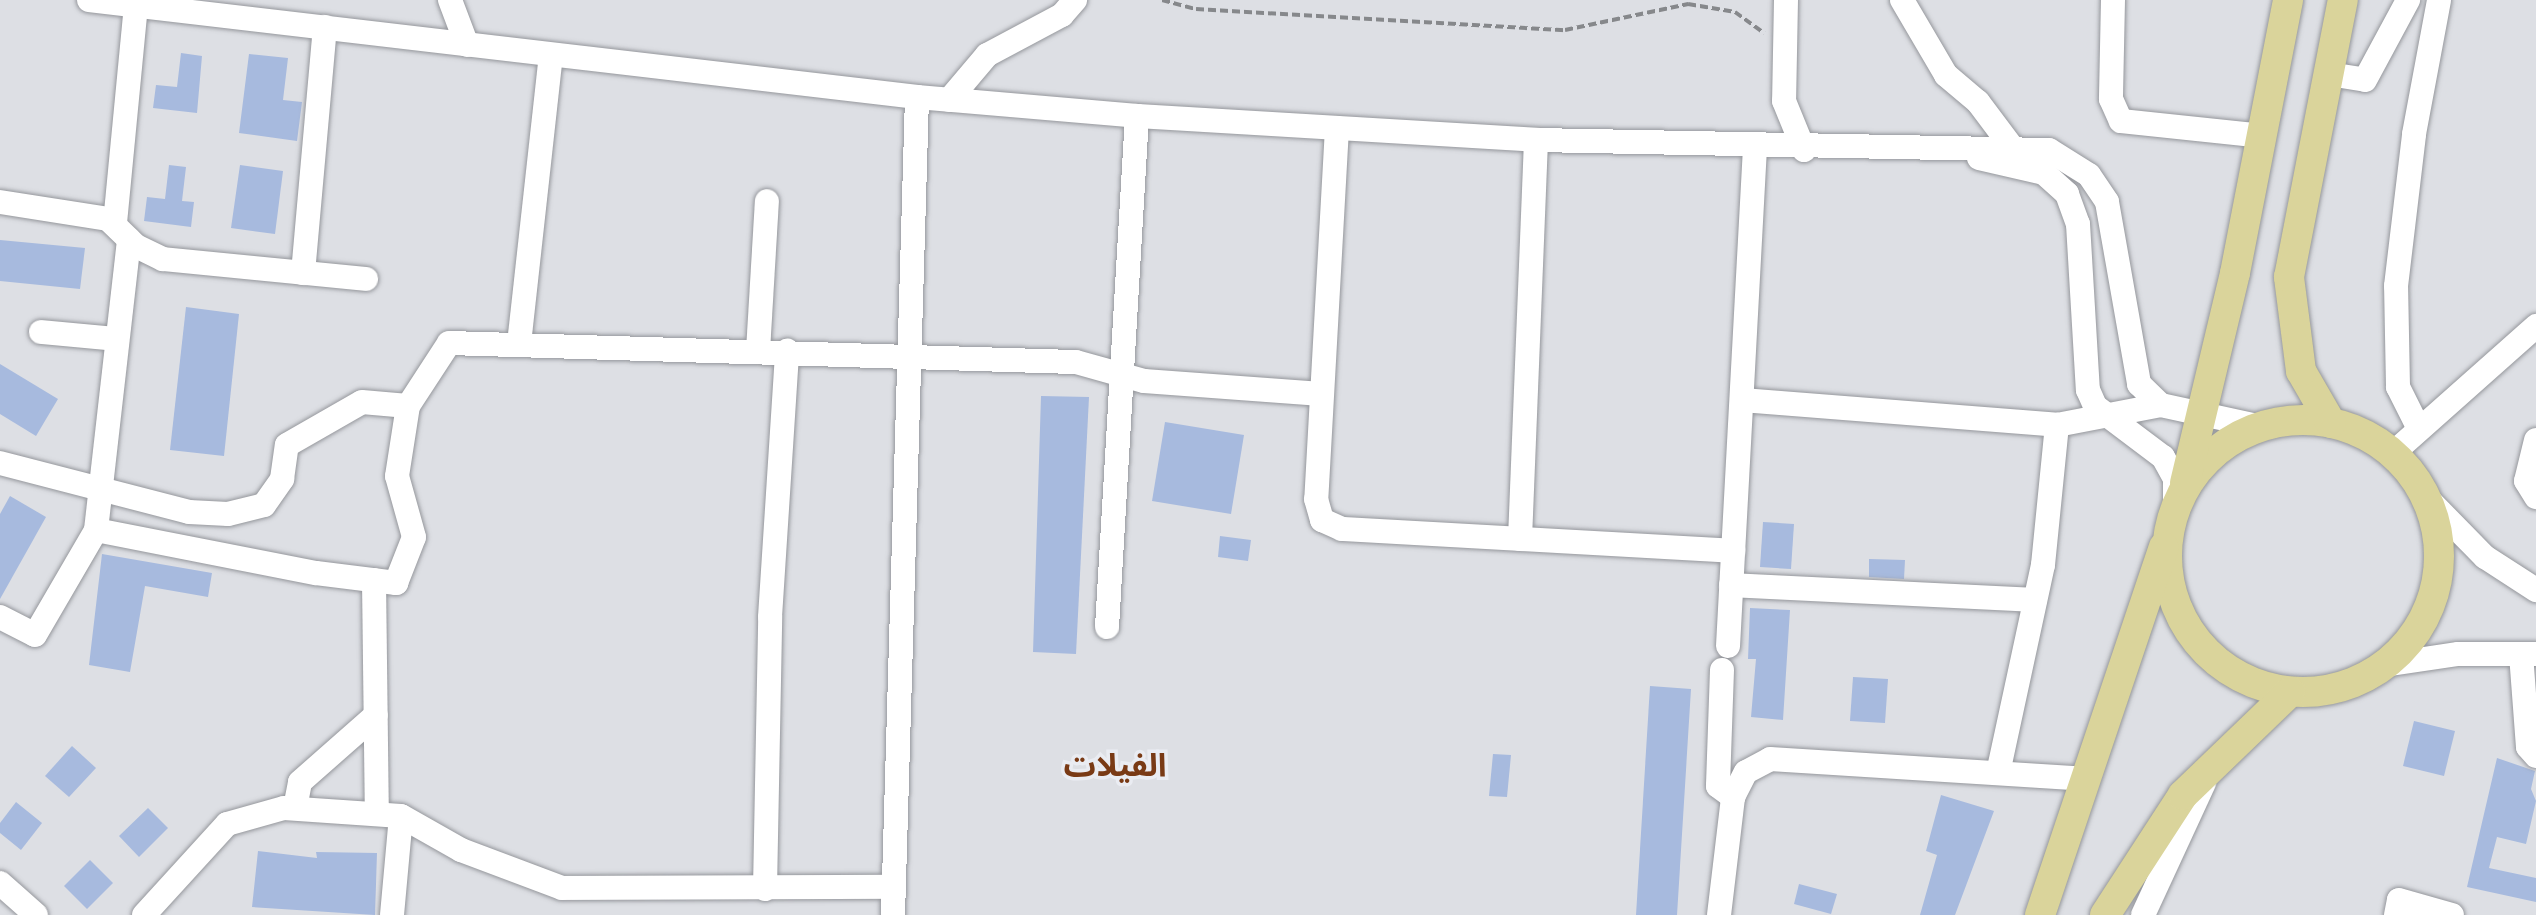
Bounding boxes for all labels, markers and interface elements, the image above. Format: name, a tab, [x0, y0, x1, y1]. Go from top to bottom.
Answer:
district label: الفيلات	[1064, 746, 1166, 784]

